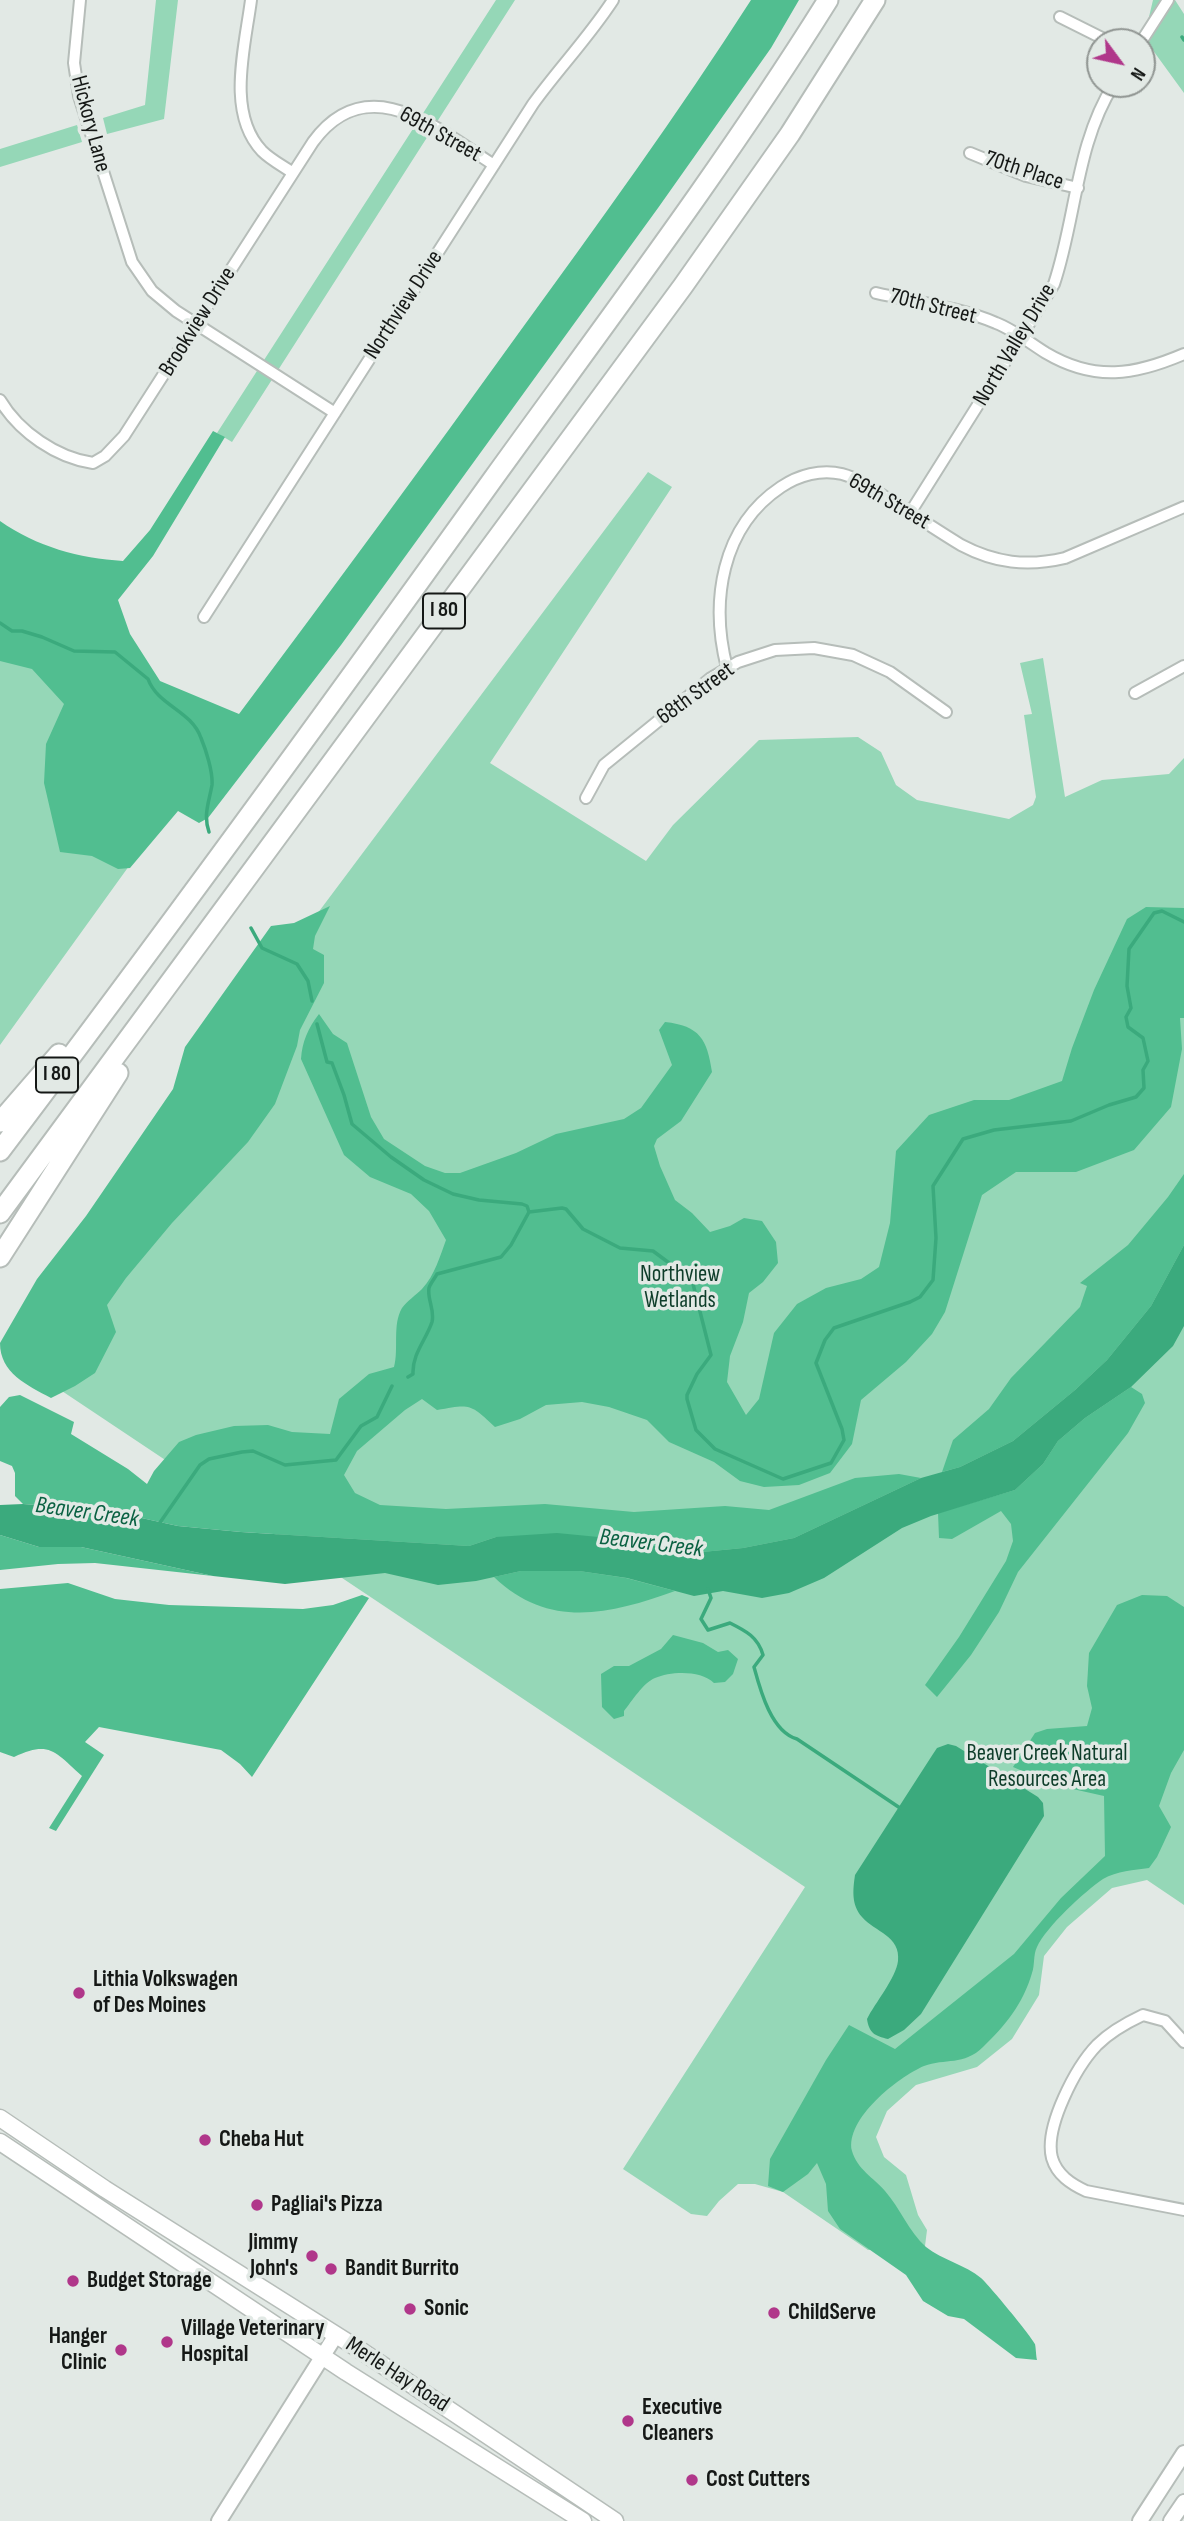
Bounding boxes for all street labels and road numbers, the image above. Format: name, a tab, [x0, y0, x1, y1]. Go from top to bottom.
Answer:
street label: Hickory Lane	[64, 73, 116, 175]
street label: 69th Street	[394, 101, 486, 169]
street label: 70th Place	[981, 145, 1067, 197]
street label: Northview Drive	[359, 245, 449, 365]
street label: Brookview Drive	[154, 262, 242, 382]
street label: North Valley Drive	[968, 279, 1062, 411]
street label: 70th Street	[887, 283, 979, 331]
street label: 69th Street	[843, 468, 935, 536]
road number: I 80	[423, 594, 465, 628]
street label: 68th Street	[652, 657, 740, 731]
road number: I 80	[36, 1058, 78, 1092]
street label: Merle Hay Road	[340, 2331, 454, 2419]

